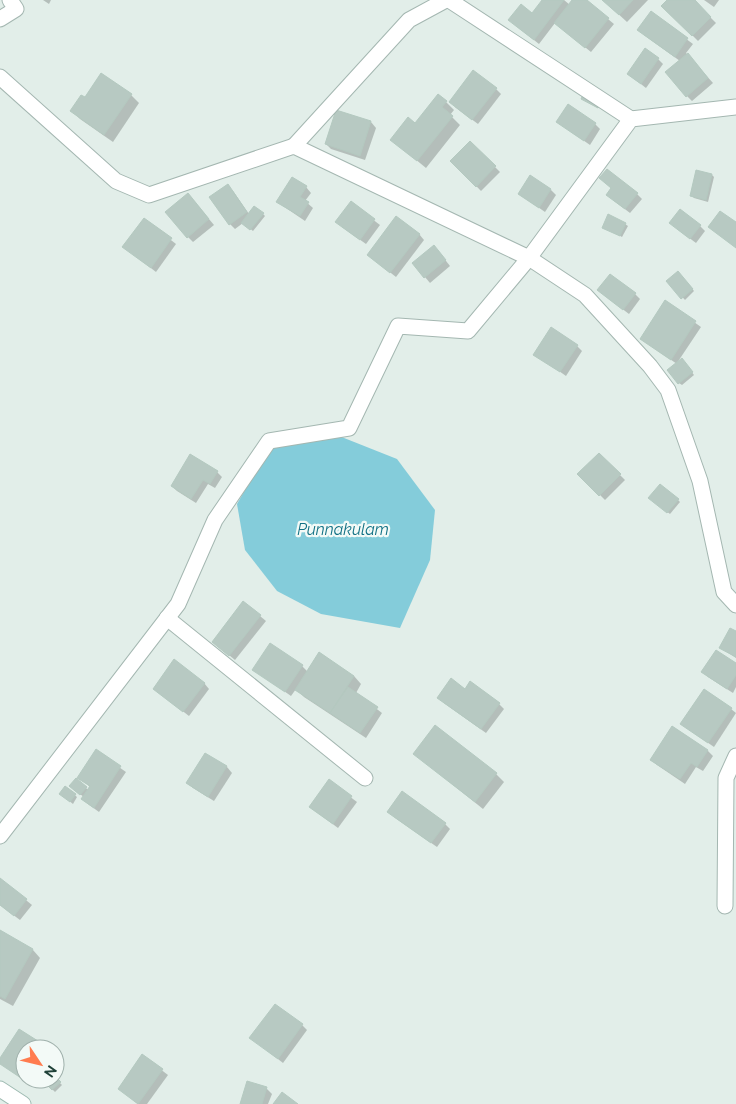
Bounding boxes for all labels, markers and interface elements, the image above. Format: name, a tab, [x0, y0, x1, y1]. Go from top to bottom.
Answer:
water label: Punnakulam	[297, 520, 389, 539]
north arrow	[15, 1039, 65, 1089]
text: N	[41, 1062, 60, 1080]

